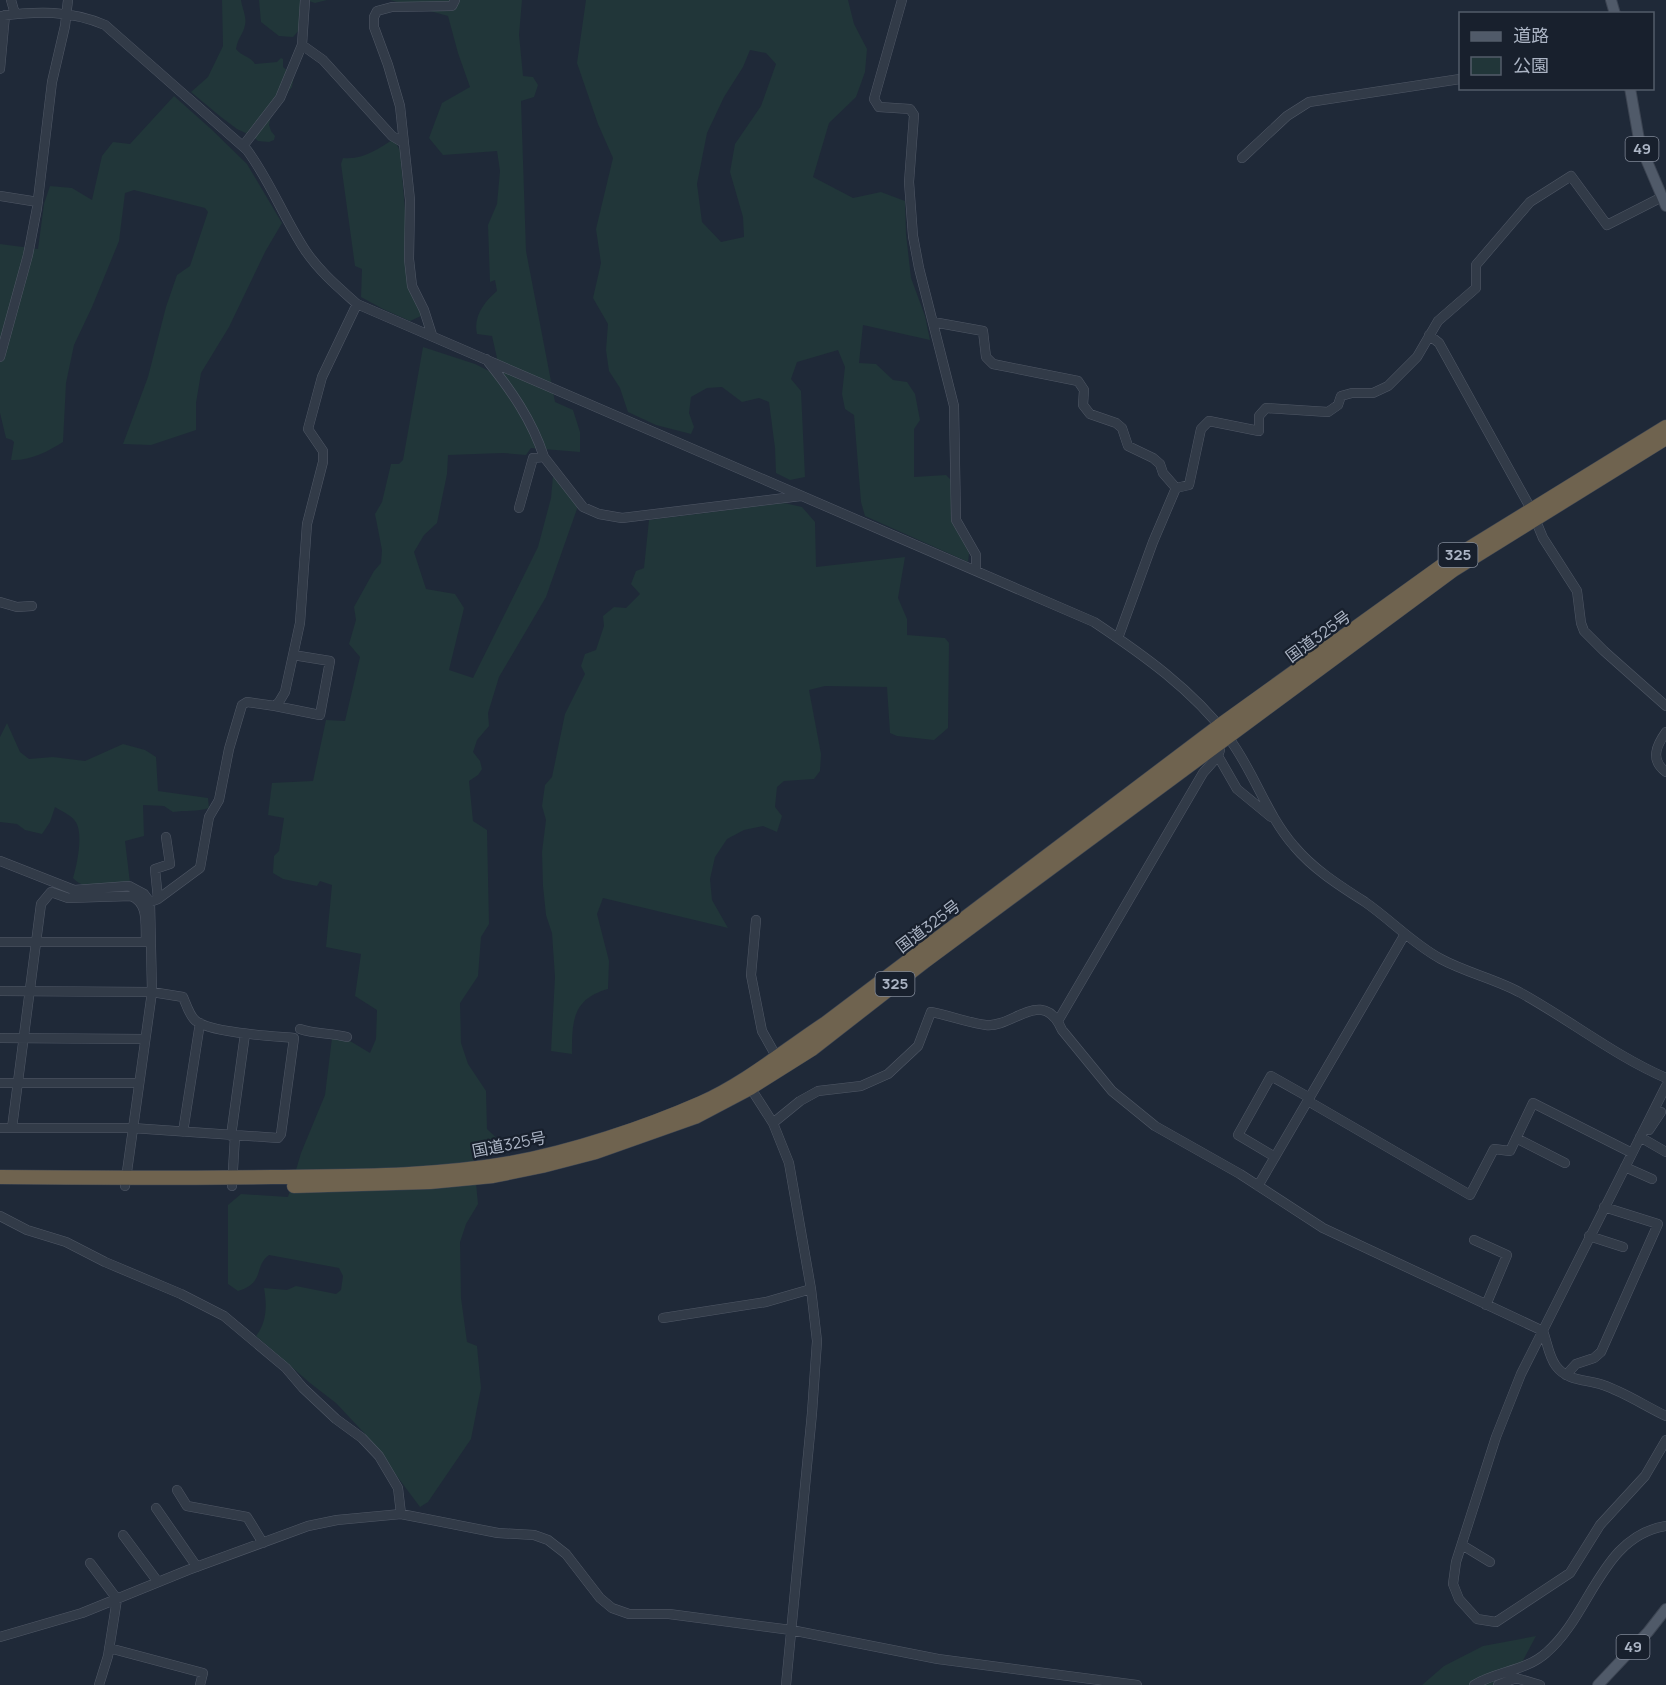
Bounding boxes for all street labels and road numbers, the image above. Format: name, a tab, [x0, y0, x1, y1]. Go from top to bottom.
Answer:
road number: 49	[1626, 137, 1658, 161]
road number: 325	[1438, 543, 1478, 567]
street label: 国道325号	[1281, 605, 1355, 667]
street label: 国道325号	[891, 895, 965, 957]
road number: 325	[876, 972, 914, 996]
street label: 国道325号	[470, 1126, 548, 1162]
road number: 49	[1616, 1635, 1650, 1659]

